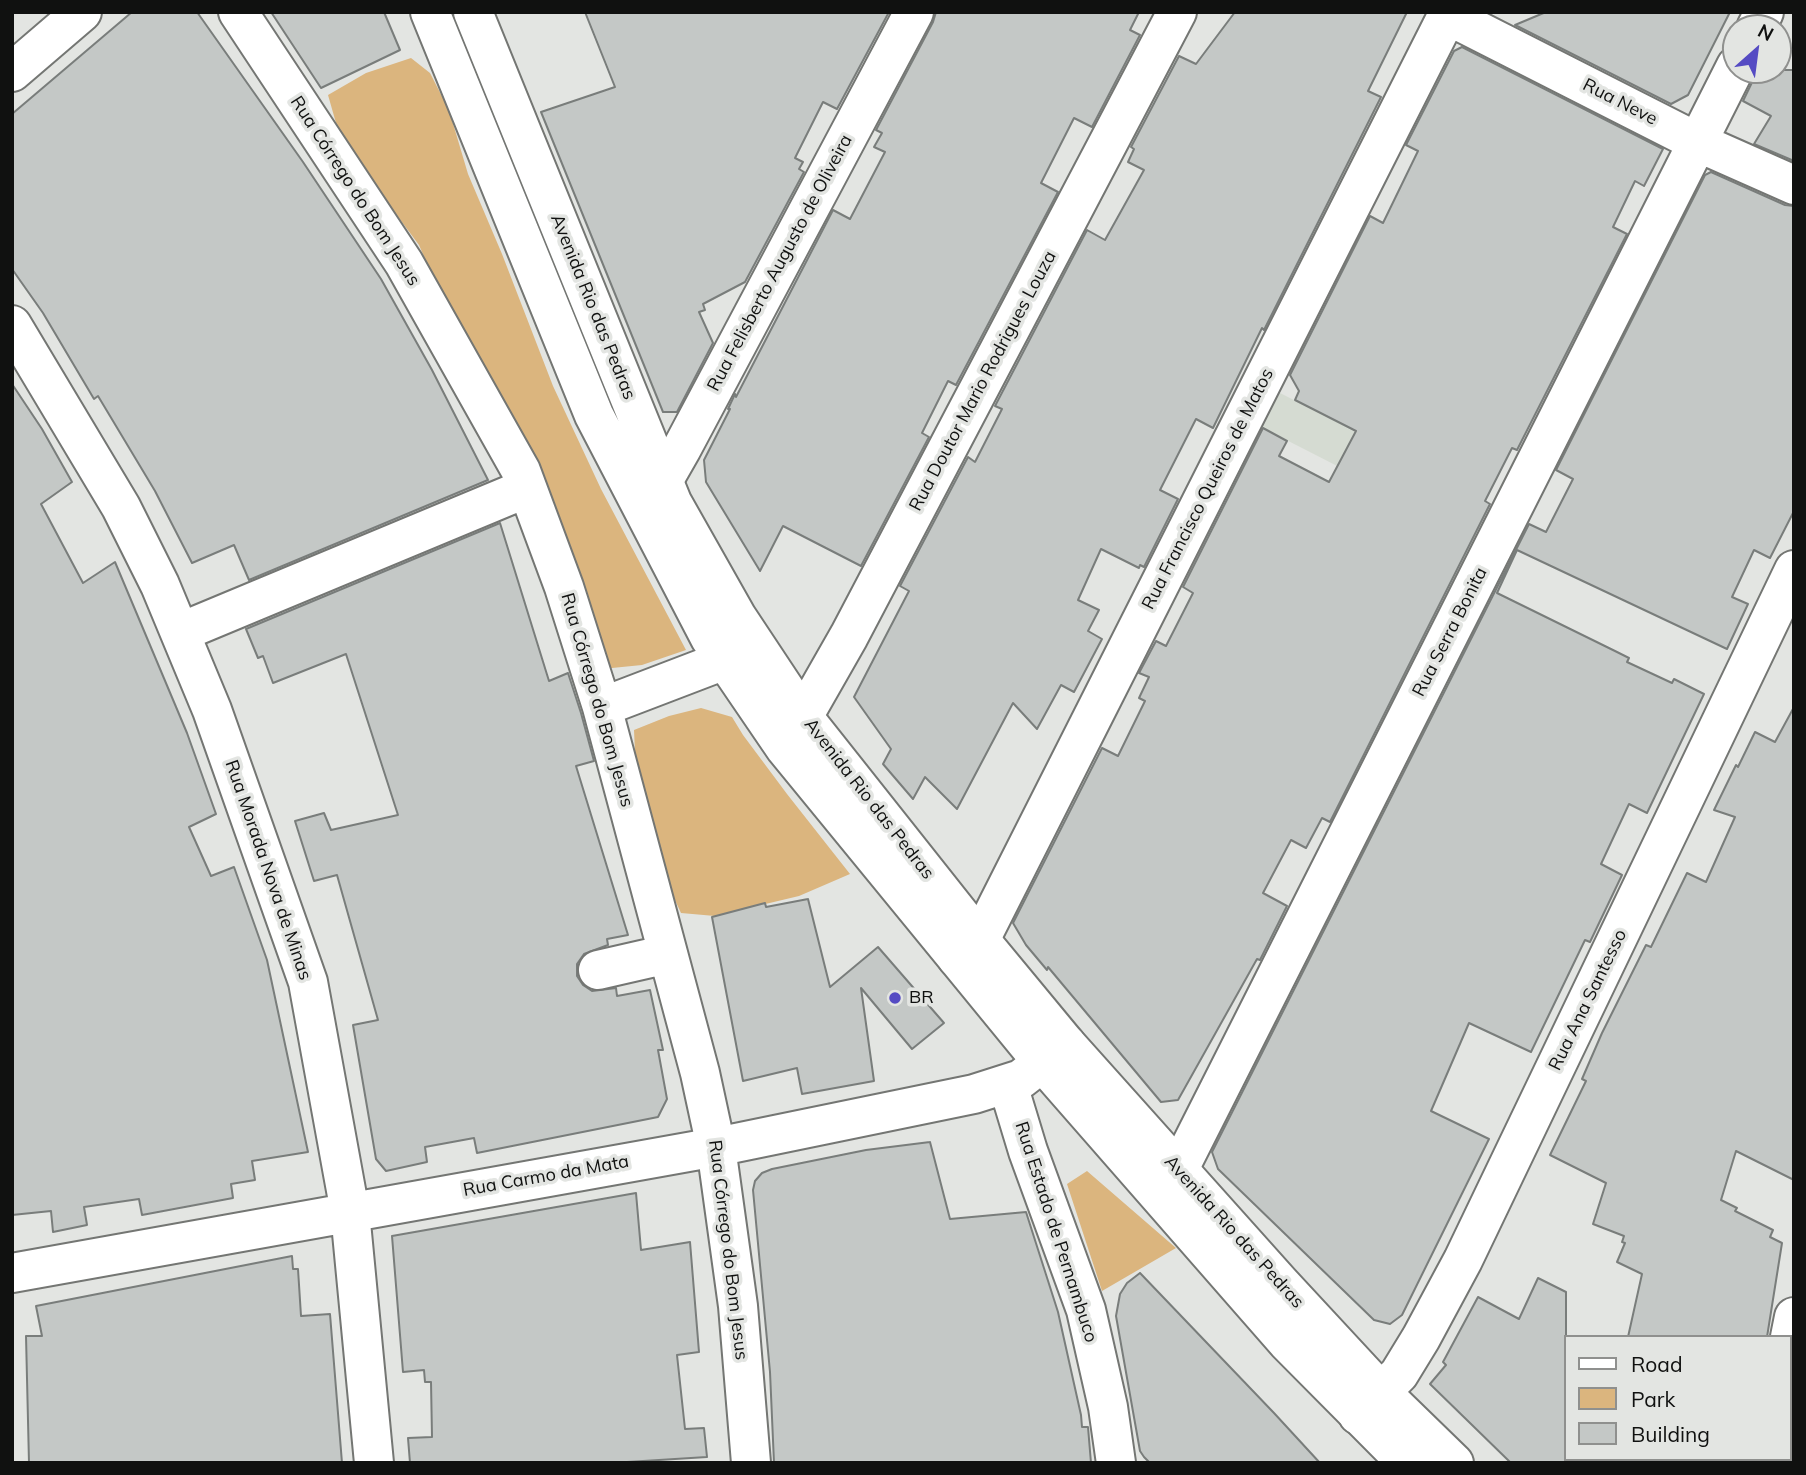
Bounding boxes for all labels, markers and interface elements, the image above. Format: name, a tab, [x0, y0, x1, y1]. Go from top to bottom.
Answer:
north arrow	[1722, 14, 1792, 84]
text: N	[1754, 18, 1778, 46]
street label: Rua Neve	[1579, 74, 1661, 130]
street label: Rua Córrego do Bom Jesus	[286, 92, 424, 290]
street label: Rua Felisberto Augusto de Oliveira	[703, 131, 857, 395]
street label: Avenida Rio das Pedras	[546, 211, 640, 403]
street label: Rua Doutor Mario Rodrigues Louza	[905, 247, 1061, 515]
street label: Rua Francisco Queiros de Matos	[1138, 365, 1278, 613]
street label: Rua Serra Bonita	[1408, 564, 1492, 700]
street label: Rua Córrego do Bom Jesus	[556, 591, 638, 809]
street label: Avenida Rio das Pedras	[800, 714, 938, 884]
street label: Rua Morada Nova de Minas	[220, 757, 316, 983]
street label: Rua Ana Santesso	[1544, 926, 1632, 1074]
place label: BR	[909, 987, 934, 1009]
marker: BR	[887, 990, 903, 1006]
street label: Rua Estado de Pernambuco	[1010, 1119, 1102, 1345]
street label: Rua Córrego do Bom Jesus	[704, 1139, 752, 1361]
street label: Rua Carmo da Mata	[461, 1151, 631, 1201]
street label: Avenida Rio das Pedras	[1160, 1151, 1308, 1313]
legend	[1564, 1335, 1792, 1461]
text: Road	[1631, 1351, 1682, 1377]
text: Park	[1631, 1386, 1675, 1412]
text: Building	[1631, 1421, 1710, 1447]

